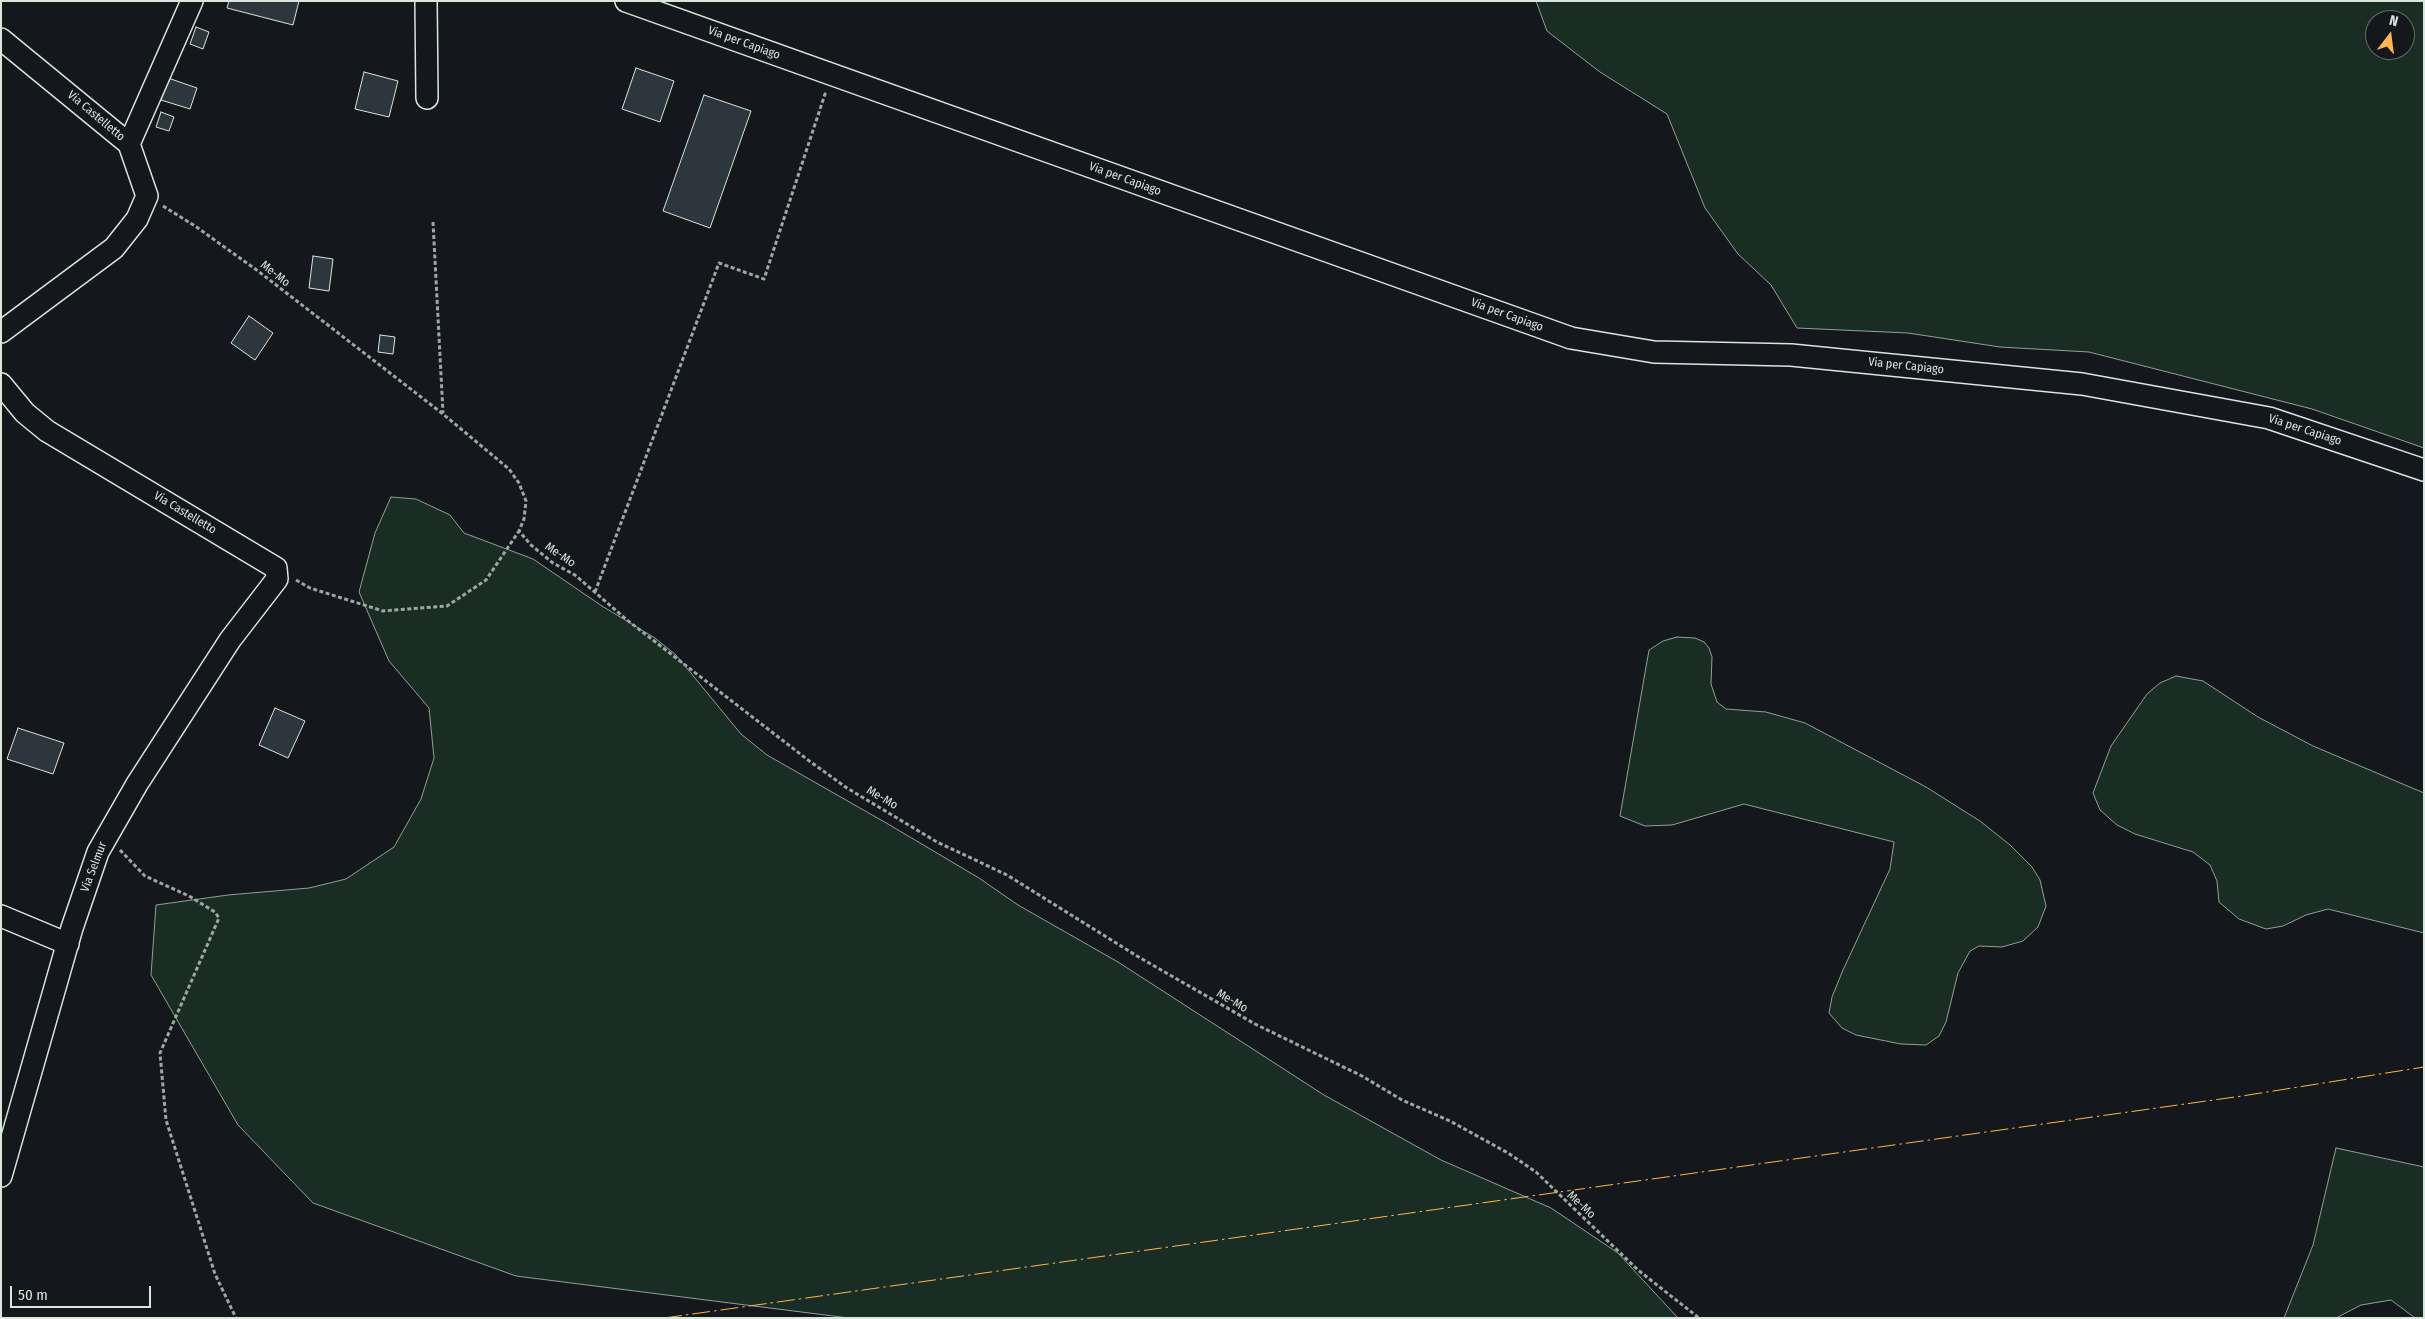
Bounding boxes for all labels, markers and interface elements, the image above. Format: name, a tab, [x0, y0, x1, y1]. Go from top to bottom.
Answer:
north arrow	[2365, 10, 2415, 60]
text: N	[2387, 12, 2400, 30]
street label: Via per Capiago	[706, 23, 782, 63]
street label: Via Castelletto	[64, 88, 128, 144]
street label: Via per Capiago	[1087, 159, 1163, 199]
street label: Me-Mo	[257, 258, 293, 290]
street label: Via per Capiago	[1469, 295, 1545, 335]
street label: Via per Capiago	[1867, 355, 1945, 377]
street label: Via per Capiago	[2267, 411, 2343, 449]
street label: Via Castelletto	[151, 489, 219, 537]
street label: Me-Mo	[542, 540, 578, 570]
street label: Me-Mo	[864, 783, 900, 813]
street label: Via Selmur	[78, 840, 110, 894]
street label: Me-Mo	[1214, 986, 1250, 1016]
street label: Me-Mo	[1564, 1188, 1598, 1222]
scale bar	[12, 1276, 154, 1308]
text: 50 m	[18, 1286, 48, 1304]

